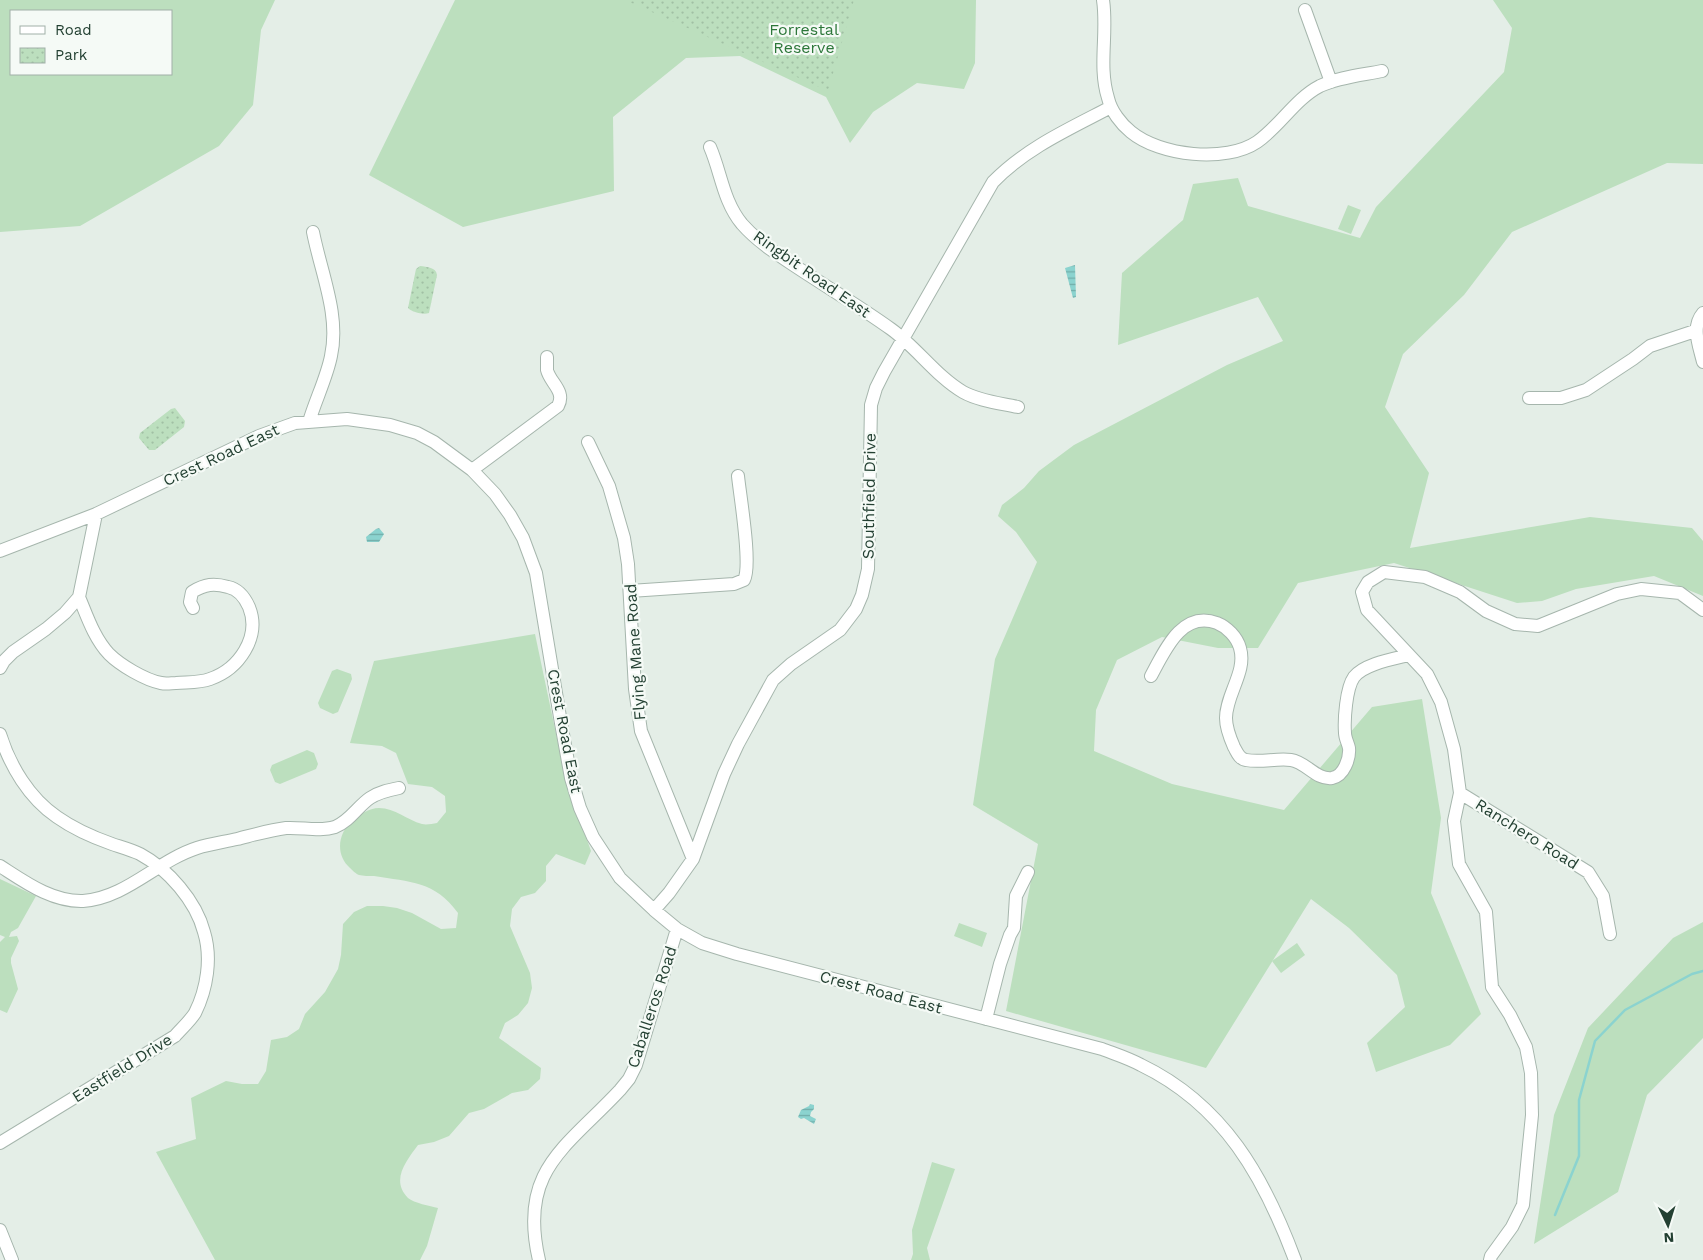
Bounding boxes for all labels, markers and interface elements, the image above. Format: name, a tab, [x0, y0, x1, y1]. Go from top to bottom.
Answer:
legend	[10, 10, 172, 75]
park label: Forrestal Reserve	[769, 20, 839, 57]
text: Road	[55, 21, 92, 39]
text: Park	[55, 46, 88, 64]
street label: Ringbit Road East	[750, 226, 874, 322]
street label: Crest Road East	[160, 420, 282, 490]
street label: Southfield Drive	[858, 433, 880, 559]
street label: Flying Mane Road	[621, 583, 649, 721]
street label: Crest Road East	[544, 667, 586, 795]
street label: Ranchero Road	[1472, 795, 1582, 873]
street label: Caballeros Road	[623, 944, 681, 1070]
street label: Crest Road East	[818, 967, 945, 1018]
street label: Eastfield Drive	[69, 1030, 175, 1106]
north arrow	[1643, 1200, 1693, 1250]
text: N	[1663, 1230, 1675, 1246]

